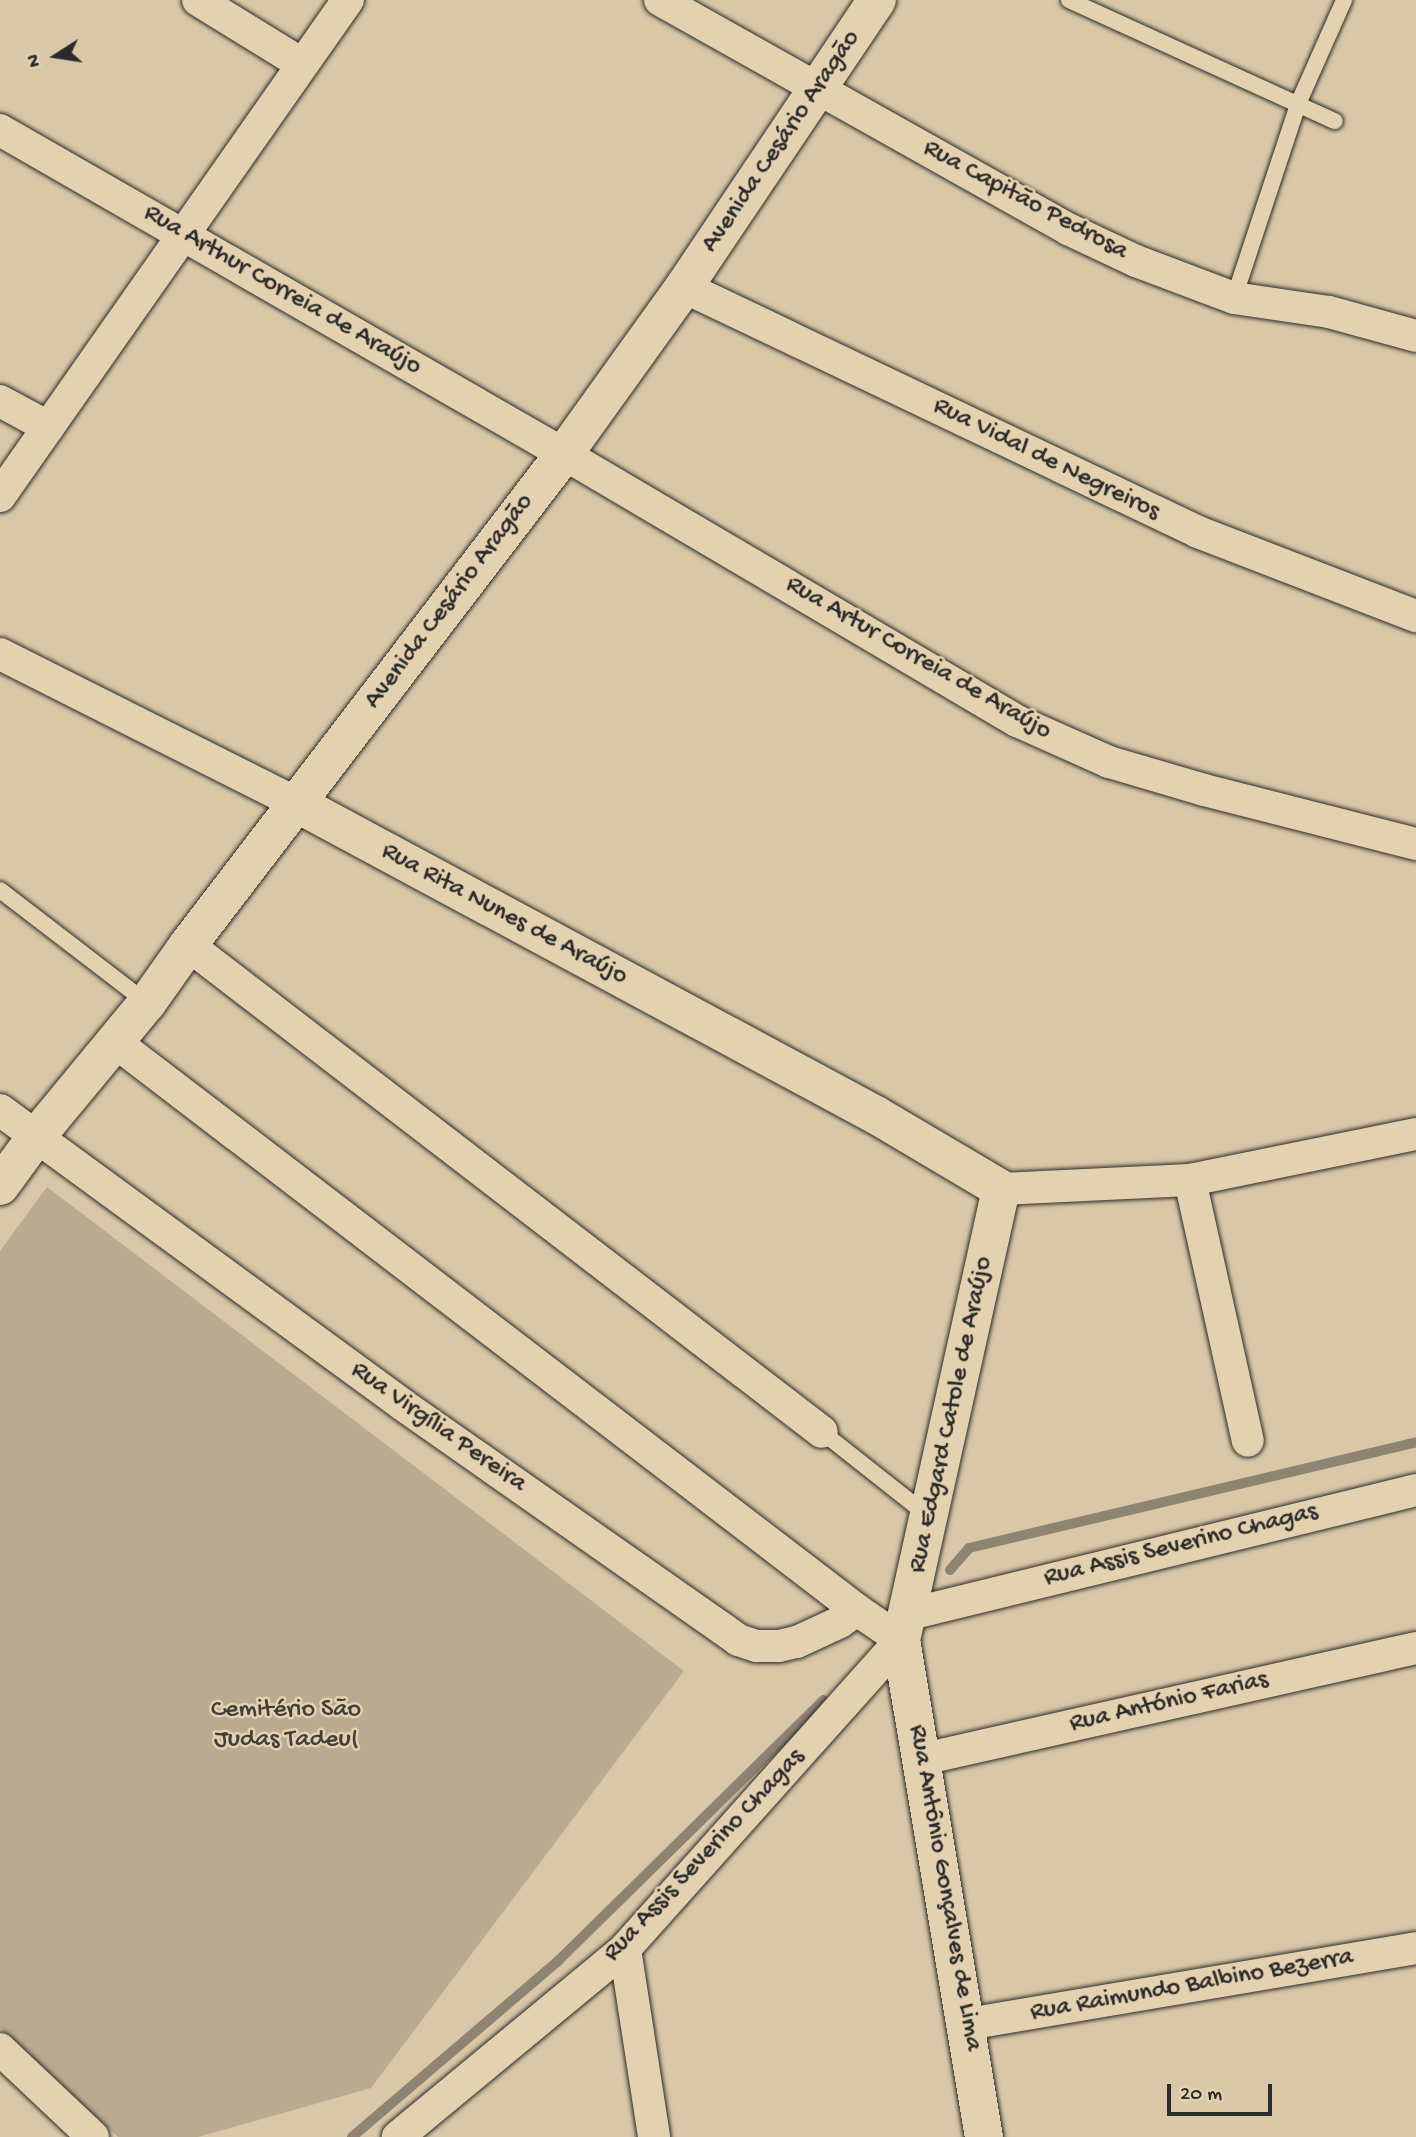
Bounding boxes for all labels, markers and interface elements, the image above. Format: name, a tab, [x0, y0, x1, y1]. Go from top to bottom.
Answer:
north arrow	[21, 21, 91, 91]
street label: Avenida Cesário Aragão	[696, 25, 868, 259]
text: N	[22, 52, 48, 69]
street label: Rua Capitão Pedrosa	[917, 134, 1133, 268]
street label: Rua Arthur Correia de Araújo	[137, 199, 427, 383]
street label: Rua Vidal de Negreiros	[927, 391, 1165, 529]
street label: Avenida Cesário Aragão	[359, 488, 541, 716]
street label: Rua Artur Correia de Araújo	[780, 570, 1056, 748]
street label: Rua Rita Nunes de Araújo	[375, 837, 633, 993]
street label: Rua Edgard Catole de Araújo	[903, 1254, 1001, 1576]
street label: Rua Virgília Pereira	[344, 1356, 532, 1500]
street label: Rua Assis Severino Chagas	[1041, 1497, 1321, 1595]
street label: Rua António Farias	[1067, 1665, 1271, 1741]
park label: Cemitério São Judas Tadeu(	[211, 1695, 361, 1756]
street label: Rua Antônio Gonçalves de Lima	[900, 1723, 988, 2053]
street label: Rua Assis Severino Chagas	[598, 1743, 812, 1969]
street label: Rua Raimundo Balbino Bezerra	[1028, 1942, 1356, 2030]
scale bar	[1171, 2070, 1276, 2114]
text: 20 m	[1180, 2083, 1222, 2108]

